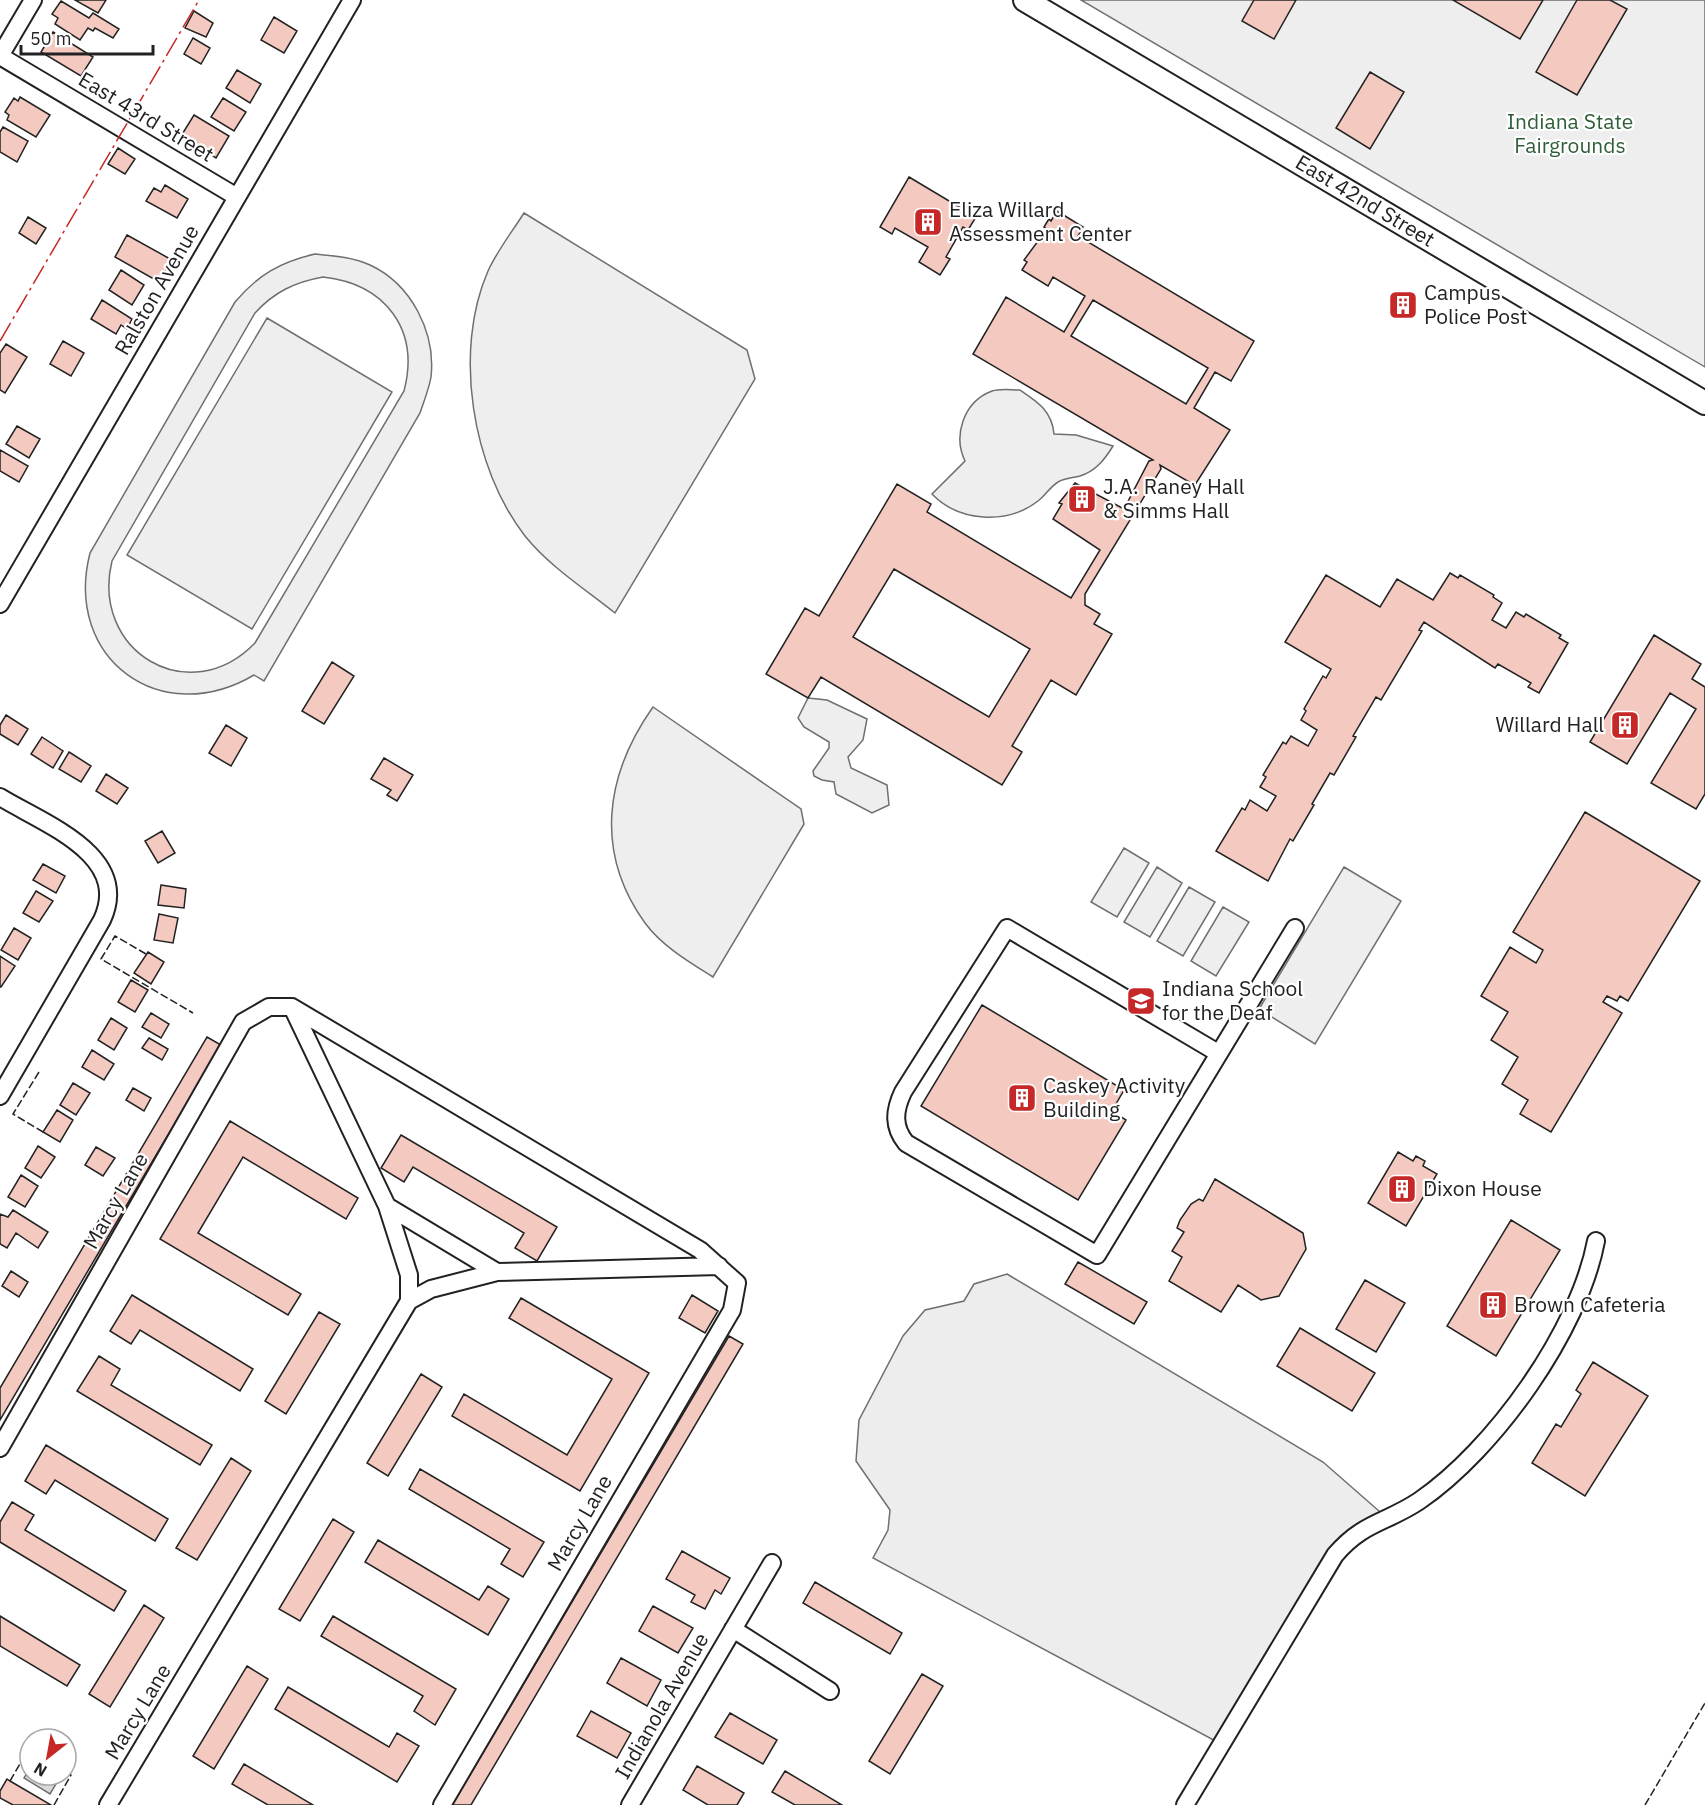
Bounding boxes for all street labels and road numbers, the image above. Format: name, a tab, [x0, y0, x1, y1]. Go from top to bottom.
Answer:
street label: East 43rd Street	[74, 65, 219, 168]
street label: East 42nd Street	[1291, 148, 1440, 253]
street label: Ralston Avenue	[107, 219, 205, 360]
street label: Marcy Lane	[76, 1147, 154, 1254]
street label: Marcy Lane	[540, 1469, 618, 1576]
street label: Indianola Avenue	[608, 1627, 714, 1784]
street label: Marcy Lane	[98, 1658, 177, 1765]

